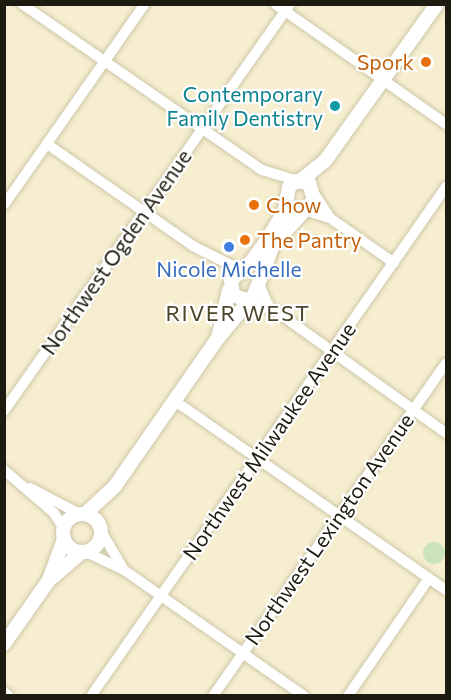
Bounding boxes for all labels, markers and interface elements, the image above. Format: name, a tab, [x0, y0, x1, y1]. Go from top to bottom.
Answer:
place label: Spork	[357, 49, 414, 75]
marker: Spork	[419, 55, 433, 69]
place label: Contemporary Family Dentistry	[167, 81, 323, 131]
marker: Contemporary Family Dentistry	[328, 99, 342, 113]
street label: Northwest Ogden Avenue	[36, 145, 196, 359]
place label: Chow	[266, 192, 321, 218]
marker: Chow	[247, 198, 261, 212]
place label: The Pantry	[257, 227, 362, 253]
marker: The Pantry	[238, 233, 252, 247]
marker: Nicole Michelle	[222, 240, 236, 254]
place label: Nicole Michelle	[156, 256, 302, 282]
district label: RIVER WEST	[165, 300, 311, 326]
street label: Northwest Milwaukee Avenue	[177, 317, 361, 565]
street label: Northwest Lexington Avenue	[239, 408, 419, 650]

